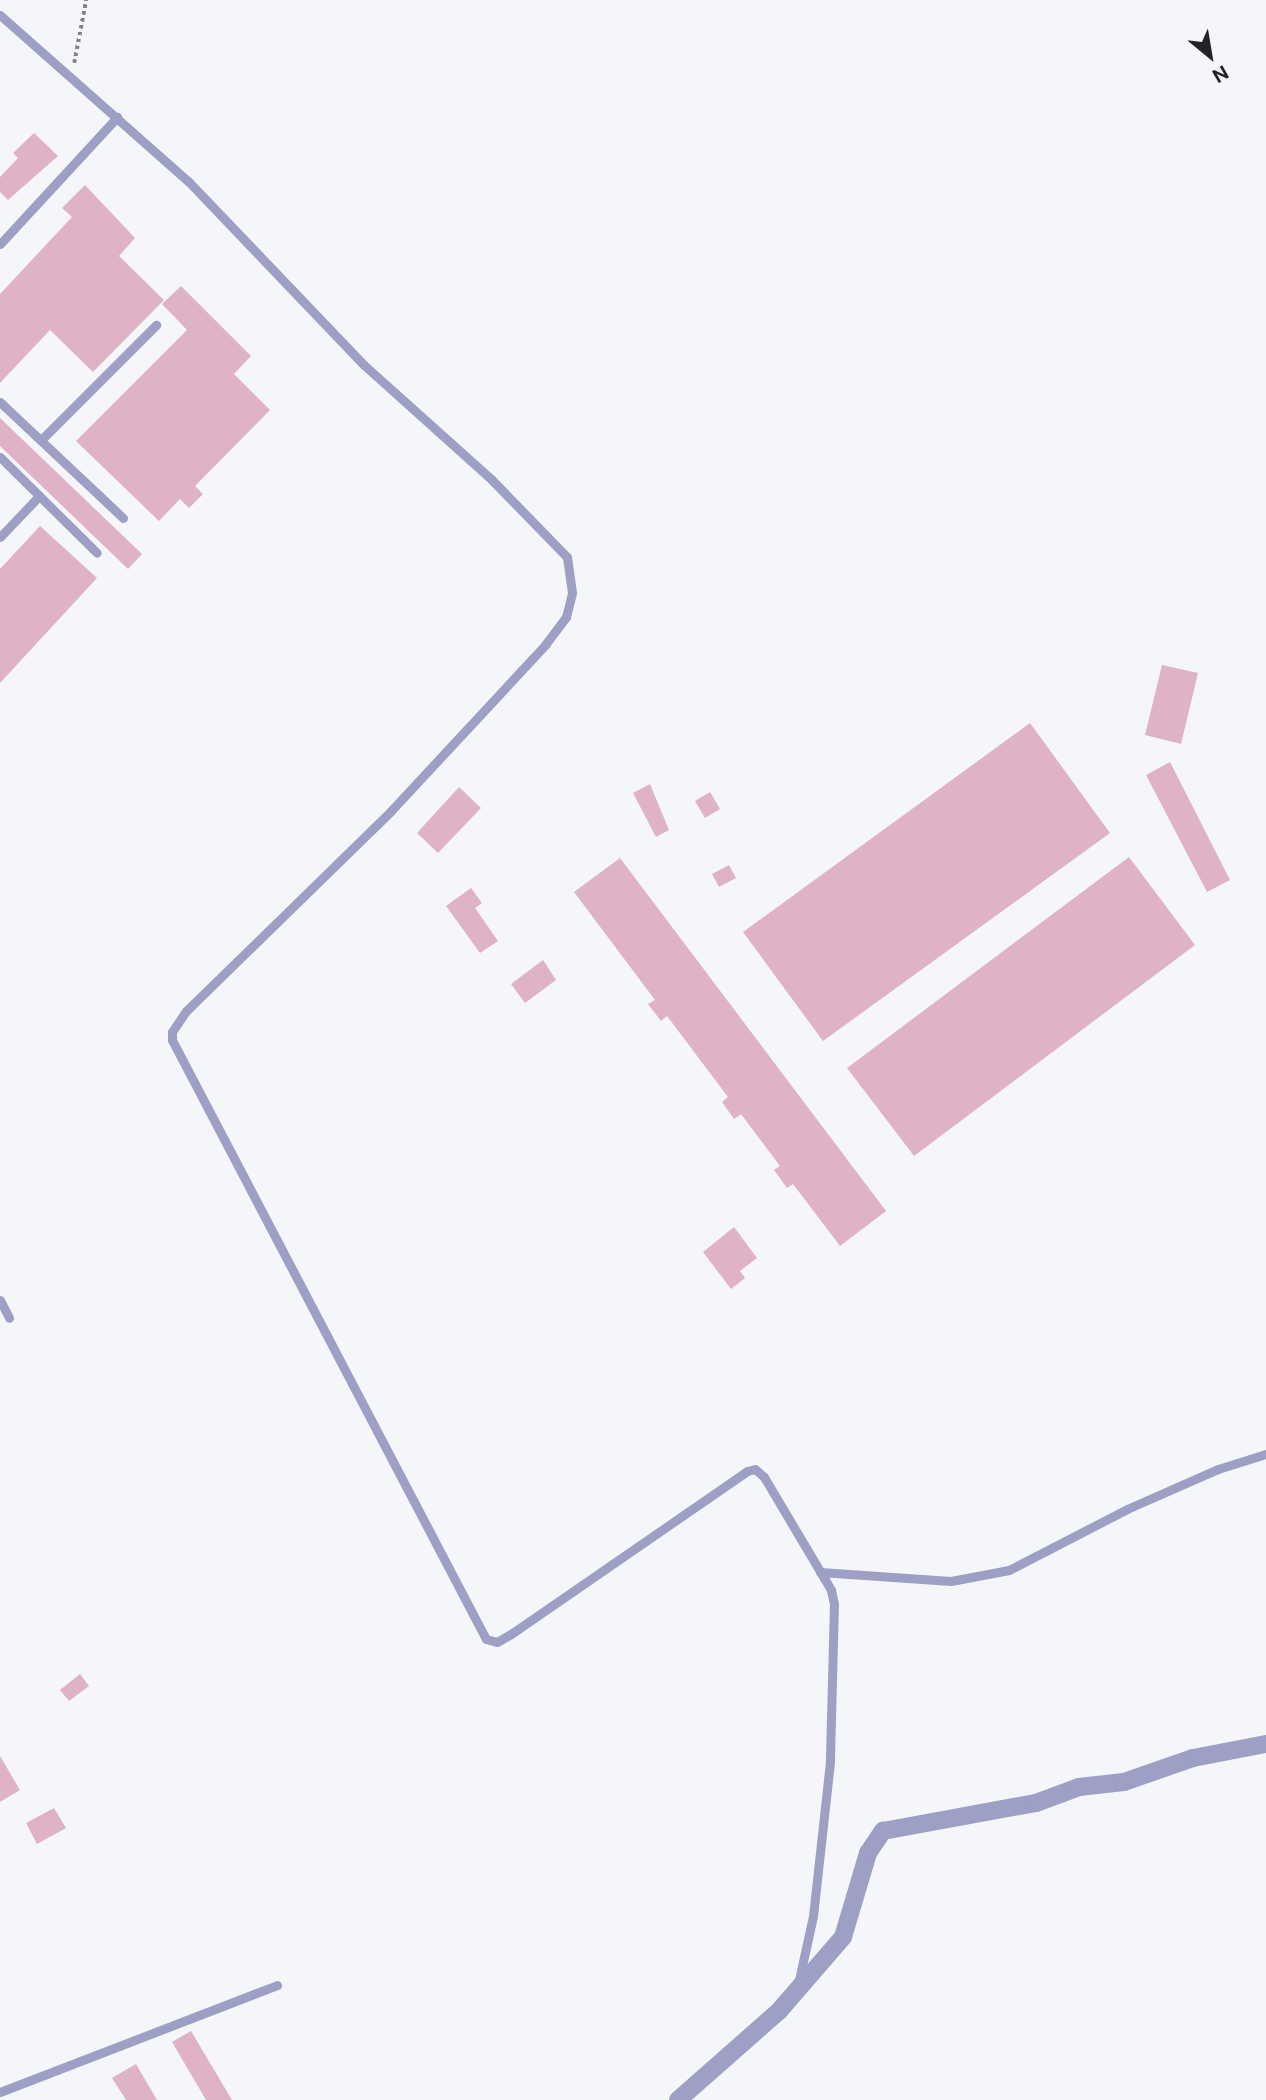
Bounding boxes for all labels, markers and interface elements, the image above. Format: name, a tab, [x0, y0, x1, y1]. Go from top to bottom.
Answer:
north arrow	[1175, 21, 1245, 91]
text: N	[1209, 61, 1232, 87]

